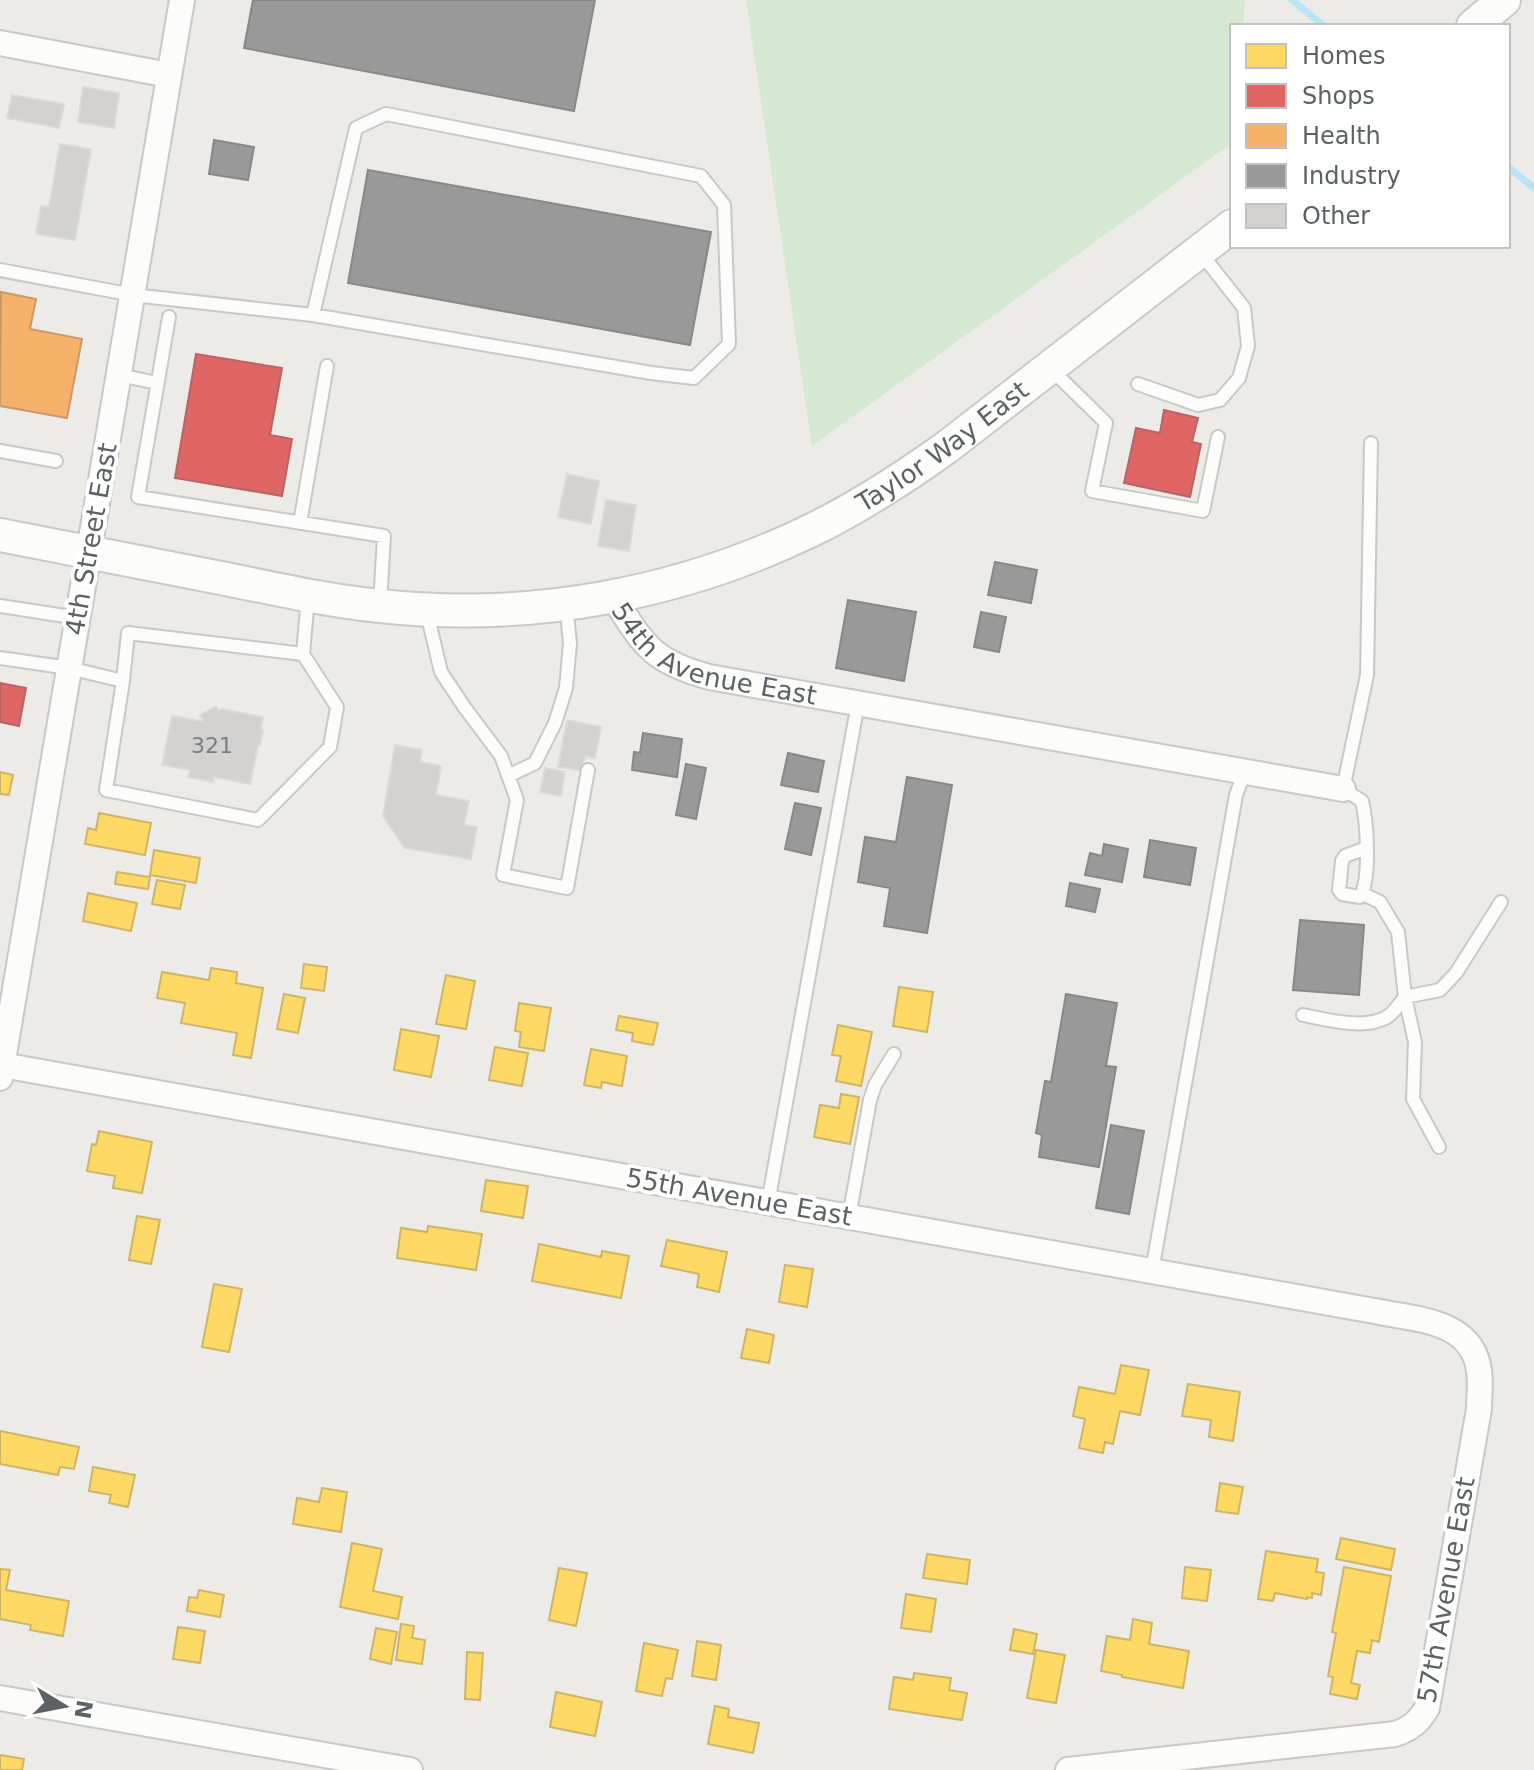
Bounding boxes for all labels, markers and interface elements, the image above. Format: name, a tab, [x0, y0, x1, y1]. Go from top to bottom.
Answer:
legend	[1230, 24, 1510, 248]
text: Homes	[1302, 42, 1385, 70]
text: Shops	[1302, 82, 1375, 110]
text: Health	[1302, 122, 1381, 150]
text: Industry	[1302, 162, 1401, 190]
text: Other	[1302, 202, 1370, 230]
street label: Taylor Way East	[850, 375, 1034, 519]
street label: 4th Street East	[59, 440, 123, 638]
street label: 54th Avenue East	[606, 597, 819, 711]
house number: 321	[191, 733, 233, 758]
street label: 55th Avenue East	[624, 1162, 854, 1232]
street label: 57th Avenue East	[1411, 1475, 1481, 1705]
north arrow	[24, 1666, 104, 1746]
text: N	[69, 1698, 97, 1721]

